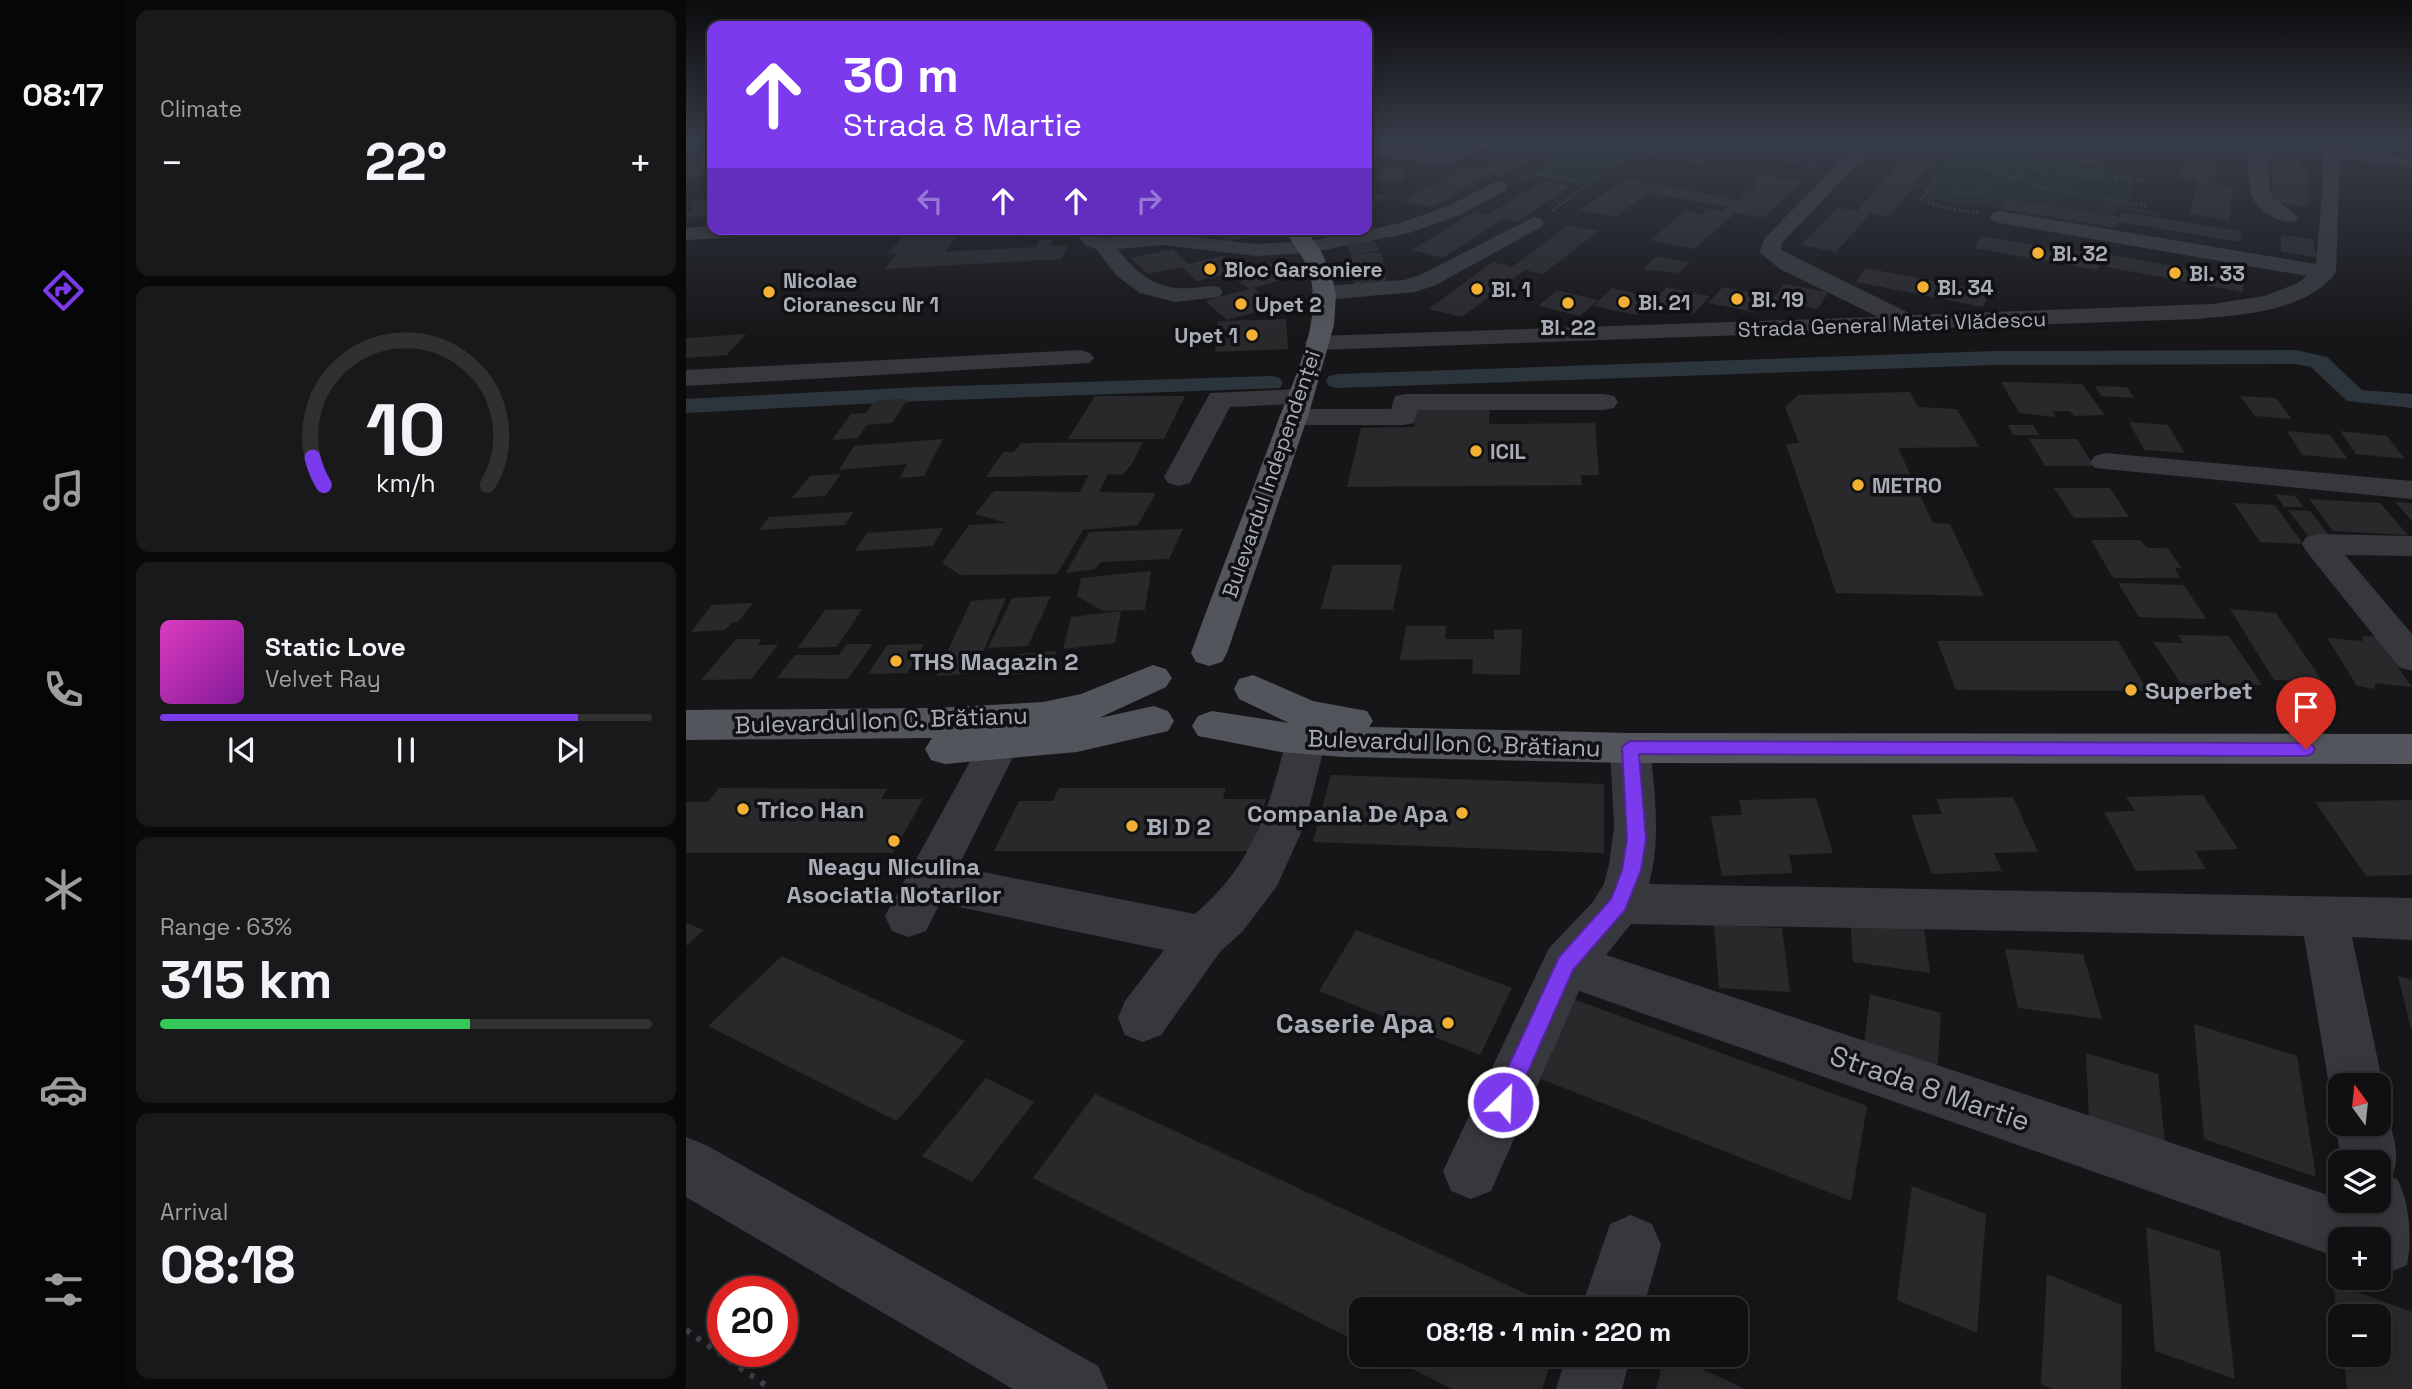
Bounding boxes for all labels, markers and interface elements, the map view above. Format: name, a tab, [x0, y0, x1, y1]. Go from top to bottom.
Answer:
text: 30 m	[843, 44, 959, 106]
icon: ahead	[728, 49, 819, 140]
text: 08:17	[22, 75, 104, 115]
text: Climate	[160, 94, 242, 124]
text: Strada 8 Martie	[843, 105, 1082, 145]
text: 22°	[365, 129, 447, 195]
text: −	[160, 139, 184, 187]
text: +	[628, 139, 652, 187]
icon: left	[911, 182, 949, 220]
icon: ahead	[984, 182, 1022, 220]
icon: ahead	[1057, 182, 1095, 220]
icon: right	[1130, 182, 1168, 220]
place label: Bl. 32	[2052, 240, 2108, 267]
marker: Bl. 32	[2030, 245, 2046, 261]
place label: Bloc Garsoniere	[1224, 256, 1383, 283]
place label: Bl. 33	[2189, 260, 2245, 287]
marker: Bloc Garsoniere	[1202, 261, 1218, 277]
marker: Bl. 33	[2167, 265, 2183, 281]
icon: directions	[39, 266, 88, 315]
place label: Nicolae Cioranescu Nr 1	[783, 267, 939, 318]
place label: Bl. 34	[1937, 274, 1994, 301]
place label: Bl. 1	[1491, 276, 1531, 303]
marker: Bl. 34	[1915, 279, 1931, 295]
marker: Bl. 1	[1469, 281, 1485, 297]
marker: Nicolae Cioranescu Nr 1	[761, 284, 777, 300]
place label: Bl. 19	[1751, 286, 1804, 313]
place label: Bl. 21	[1638, 289, 1690, 316]
place label: Upet 2	[1255, 291, 1322, 318]
marker: Bl. 19	[1729, 291, 1745, 307]
marker: Bl. 21	[1616, 294, 1632, 310]
marker: Bl. 22	[1560, 295, 1576, 311]
marker: Upet 2	[1233, 296, 1249, 312]
street label: Strada General Matei Vlădescu	[1737, 305, 2047, 343]
place label: Bl. 22	[1540, 314, 1596, 341]
place label: Upet 1	[1174, 322, 1238, 349]
marker: Upet 1	[1244, 327, 1260, 343]
street label: Bulevardul Independenței	[1216, 347, 1326, 601]
text: 10	[366, 383, 446, 476]
place label: ICIL	[1490, 438, 1526, 465]
marker: ICIL	[1468, 443, 1484, 459]
icon: music	[39, 466, 88, 515]
text: km/h	[376, 466, 436, 498]
place label: METRO	[1872, 472, 1942, 499]
marker: METRO	[1850, 477, 1866, 493]
text: Static Love	[265, 630, 406, 664]
place label: THS Magazin 2	[910, 646, 1078, 677]
marker: THS Magazin 2	[888, 653, 904, 669]
text: Velvet Ray	[265, 664, 381, 694]
icon: phone	[39, 665, 88, 714]
place label: Superbet	[2145, 675, 2253, 706]
pin	[2276, 677, 2336, 749]
marker: Superbet	[2123, 682, 2139, 698]
icon: arrive	[2287, 688, 2325, 726]
street label: Bulevardul Ion C. Brătianu	[734, 699, 1028, 741]
street label: Bulevardul Ion C. Brătianu	[1307, 722, 1601, 764]
icon: previous	[223, 731, 261, 769]
icon: pause	[387, 731, 425, 769]
icon: next	[551, 731, 589, 769]
place label: Trico Han	[757, 794, 865, 825]
place label: Compania De Apa	[1247, 798, 1448, 829]
marker: Trico Han	[735, 801, 751, 817]
marker: Compania De Apa	[1454, 805, 1470, 821]
place label: Bl D 2	[1146, 811, 1211, 842]
marker: Bl D 2	[1124, 818, 1140, 834]
marker: Neagu Niculina Asociatia Notarilor	[886, 833, 902, 849]
place label: Neagu Niculina Asociatia Notarilor	[787, 851, 1001, 910]
icon: climate	[39, 865, 88, 914]
text: Range · 63%	[160, 912, 292, 942]
text: 315 km	[160, 947, 332, 1013]
place label: Caserie Apa	[1276, 1005, 1434, 1041]
marker: Caserie Apa	[1440, 1015, 1456, 1031]
street label: Strada 8 Martie	[1825, 1037, 2035, 1139]
icon: car	[39, 1065, 88, 1114]
position arrow	[1466, 1065, 1540, 1139]
north arrow	[2328, 1073, 2390, 1136]
map controls	[2328, 1073, 2391, 1367]
button: layers	[2328, 1150, 2391, 1213]
text: Arrival	[160, 1197, 228, 1227]
button: +	[2328, 1227, 2391, 1290]
text: 08:18	[160, 1232, 295, 1298]
icon: filters	[39, 1265, 88, 1314]
speed limit sign: 20	[707, 1276, 798, 1367]
button: −	[2328, 1304, 2391, 1367]
text: 08:18 · 1 min · 220 m	[1426, 1315, 1671, 1349]

